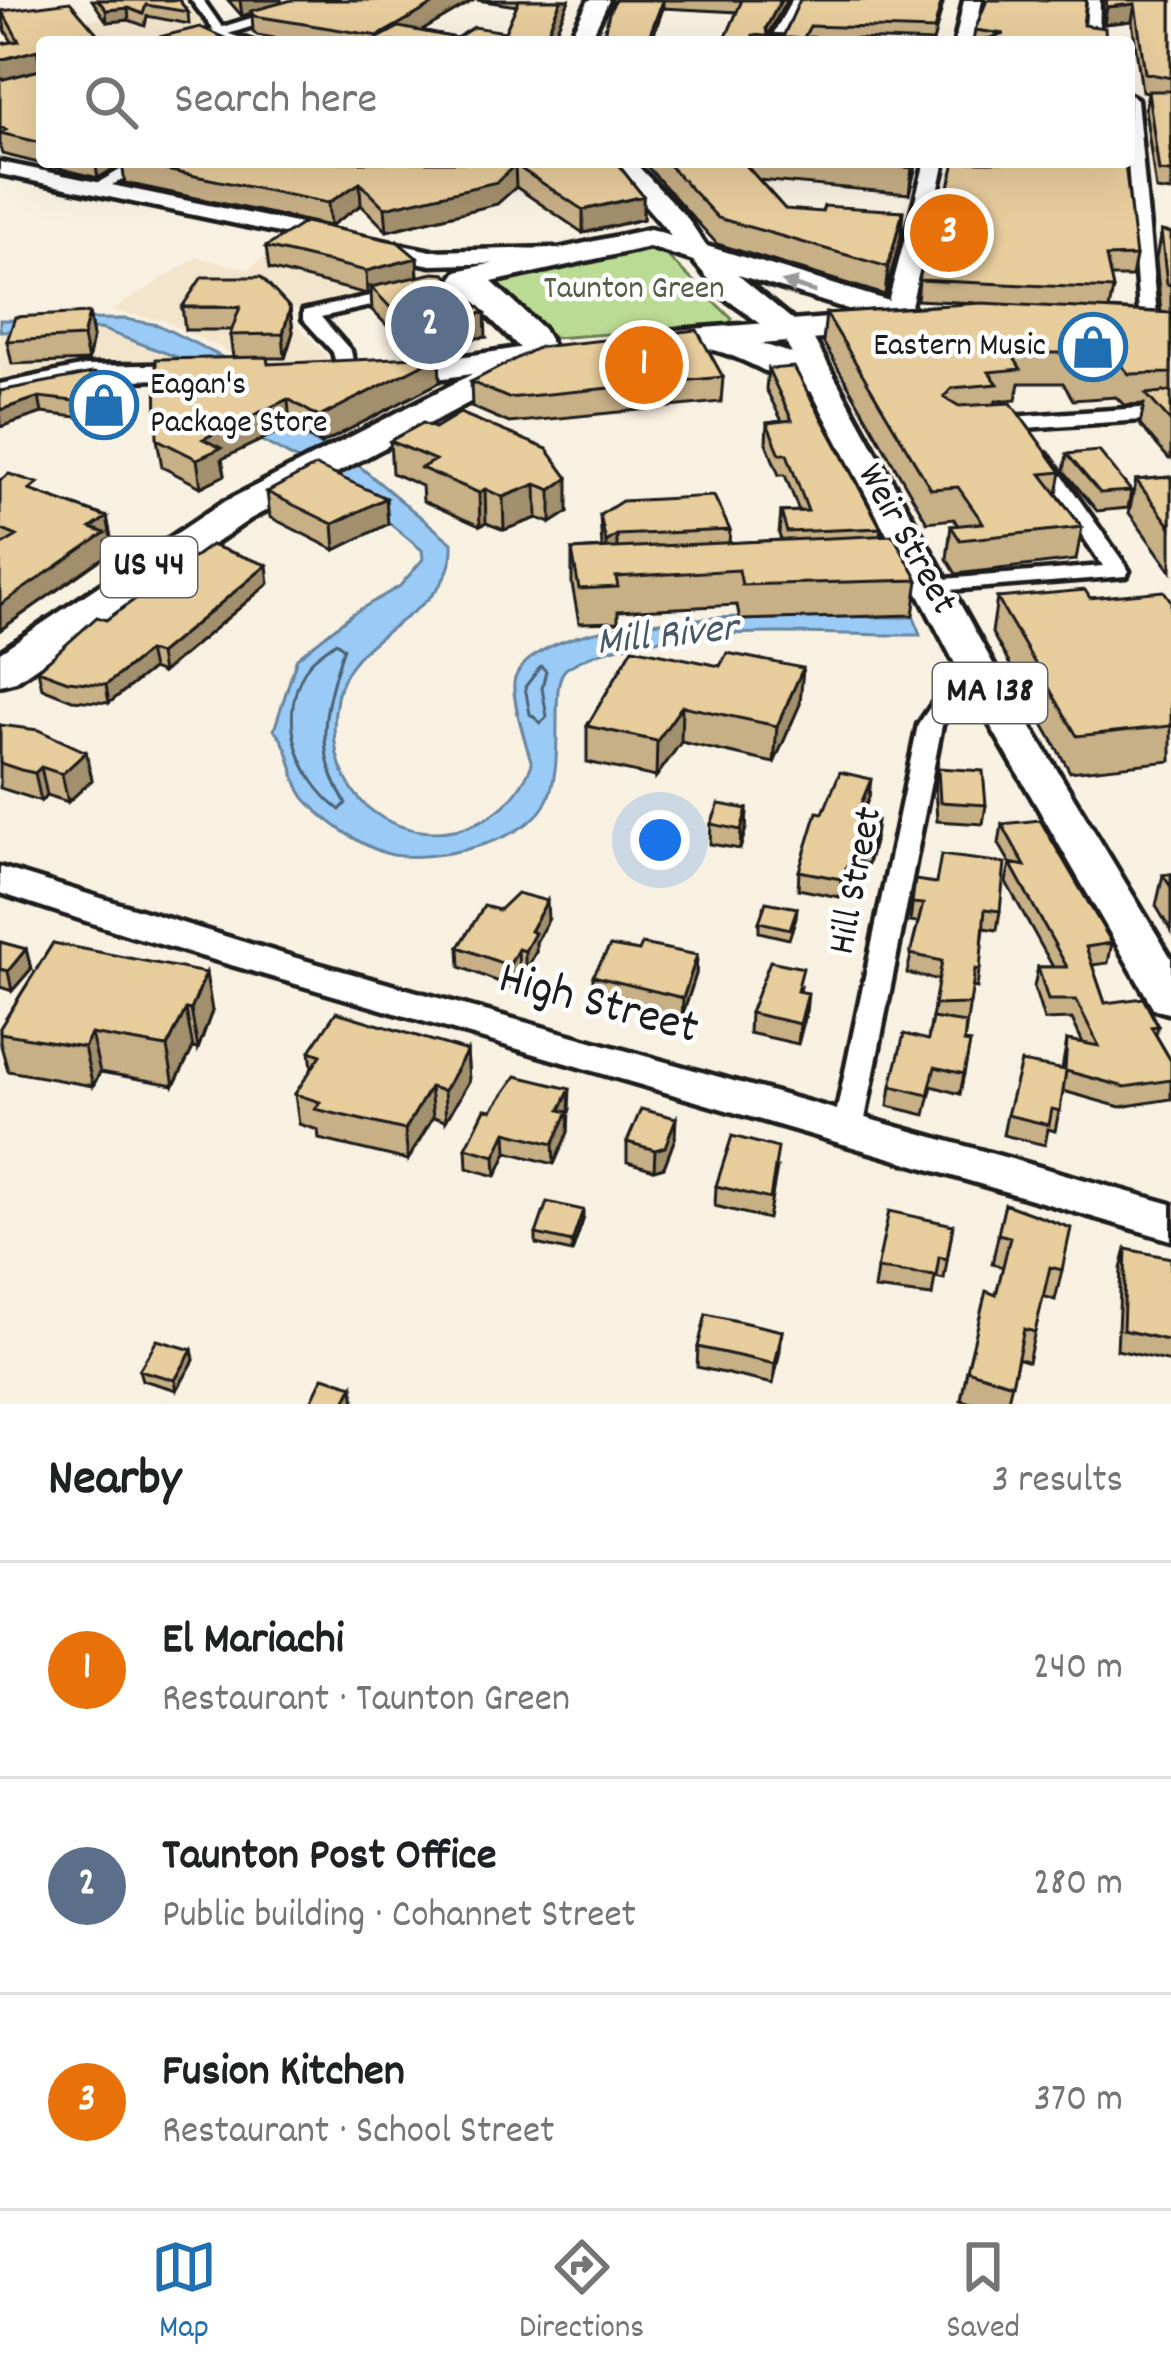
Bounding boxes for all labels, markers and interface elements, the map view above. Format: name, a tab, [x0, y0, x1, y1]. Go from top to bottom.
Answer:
search box	[36, 36, 1135, 168]
icon: search	[78, 69, 144, 135]
text: Search here	[174, 70, 377, 134]
pin: 3	[910, 188, 988, 278]
park label: Taunton Green	[543, 267, 725, 314]
one-way arrow	[780, 277, 817, 295]
pin: 2	[391, 280, 469, 370]
shop icon: Eastern Music	[1058, 312, 1128, 382]
pin: 1	[605, 320, 683, 410]
place label: Eastern Music	[873, 324, 1046, 371]
place label: Eagan's Package Store	[150, 363, 327, 448]
shop icon: Eagan's Package Store	[69, 370, 139, 440]
street label: Weir Street	[841, 455, 969, 625]
road number: US 44	[101, 537, 197, 597]
water label: Mill River	[593, 600, 745, 675]
road number: MA 138	[933, 663, 1047, 723]
street label: Hill Street	[817, 802, 899, 960]
your location	[630, 810, 690, 870]
street label: High Street	[491, 946, 705, 1066]
text: Nearby	[48, 1446, 181, 1518]
text: 3 results	[992, 1455, 1123, 1510]
text: El Mariachi	[162, 1610, 344, 1674]
text: 1	[83, 1642, 91, 1697]
text: 240 m	[1033, 1642, 1123, 1697]
text: Restaurant · Taunton Green	[162, 1674, 570, 1729]
text: Taunton Post Office	[162, 1826, 497, 1890]
text: 2	[78, 1858, 96, 1913]
text: 280 m	[1033, 1858, 1123, 1913]
text: Public building · Cohannet Street	[162, 1890, 636, 1945]
text: Fusion Kitchen	[162, 2042, 405, 2106]
text: 3	[78, 2074, 96, 2129]
text: 370 m	[1034, 2074, 1123, 2129]
text: Restaurant · School Street	[162, 2106, 554, 2161]
tab: Map	[151, 2234, 217, 2353]
tab: Directions	[519, 2234, 644, 2353]
tab: Saved	[946, 2234, 1020, 2353]

